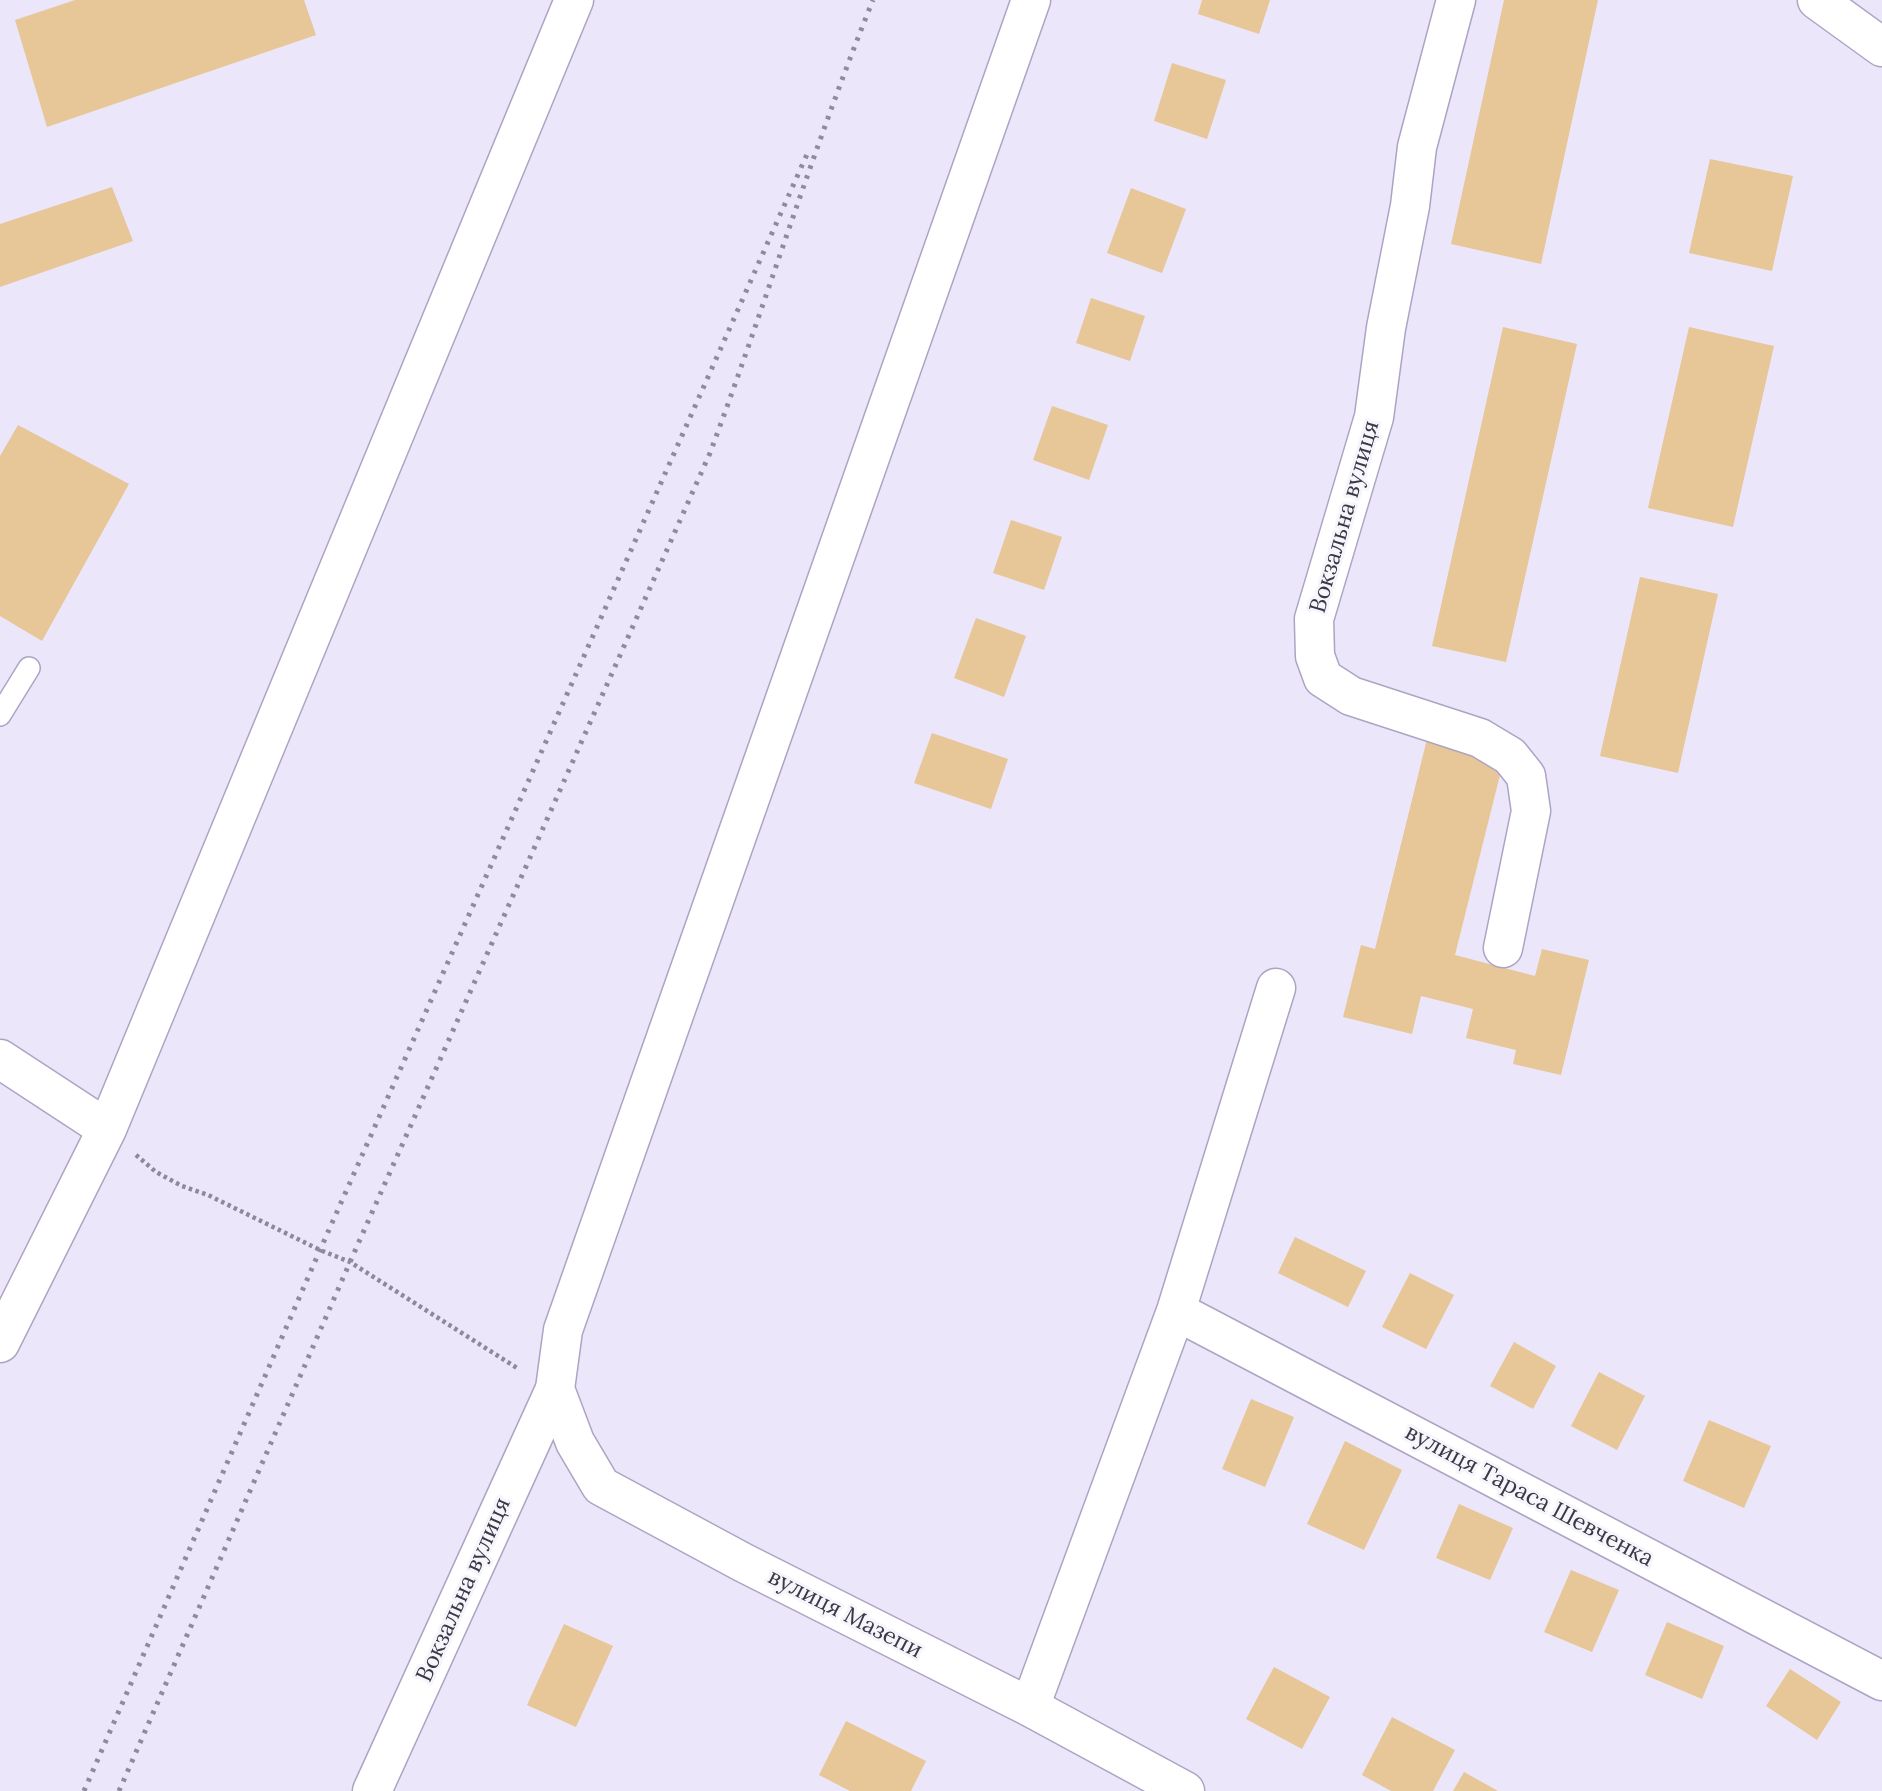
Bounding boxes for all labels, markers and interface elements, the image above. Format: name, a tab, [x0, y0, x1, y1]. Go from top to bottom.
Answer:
street label: Вокзальна вулиця	[1304, 418, 1386, 616]
street label: вулиця Тараса Шевченка	[1400, 1419, 1658, 1573]
street label: Вокзальна вулиця	[411, 1494, 517, 1686]
street label: вулиця Мазепи	[763, 1563, 927, 1665]

